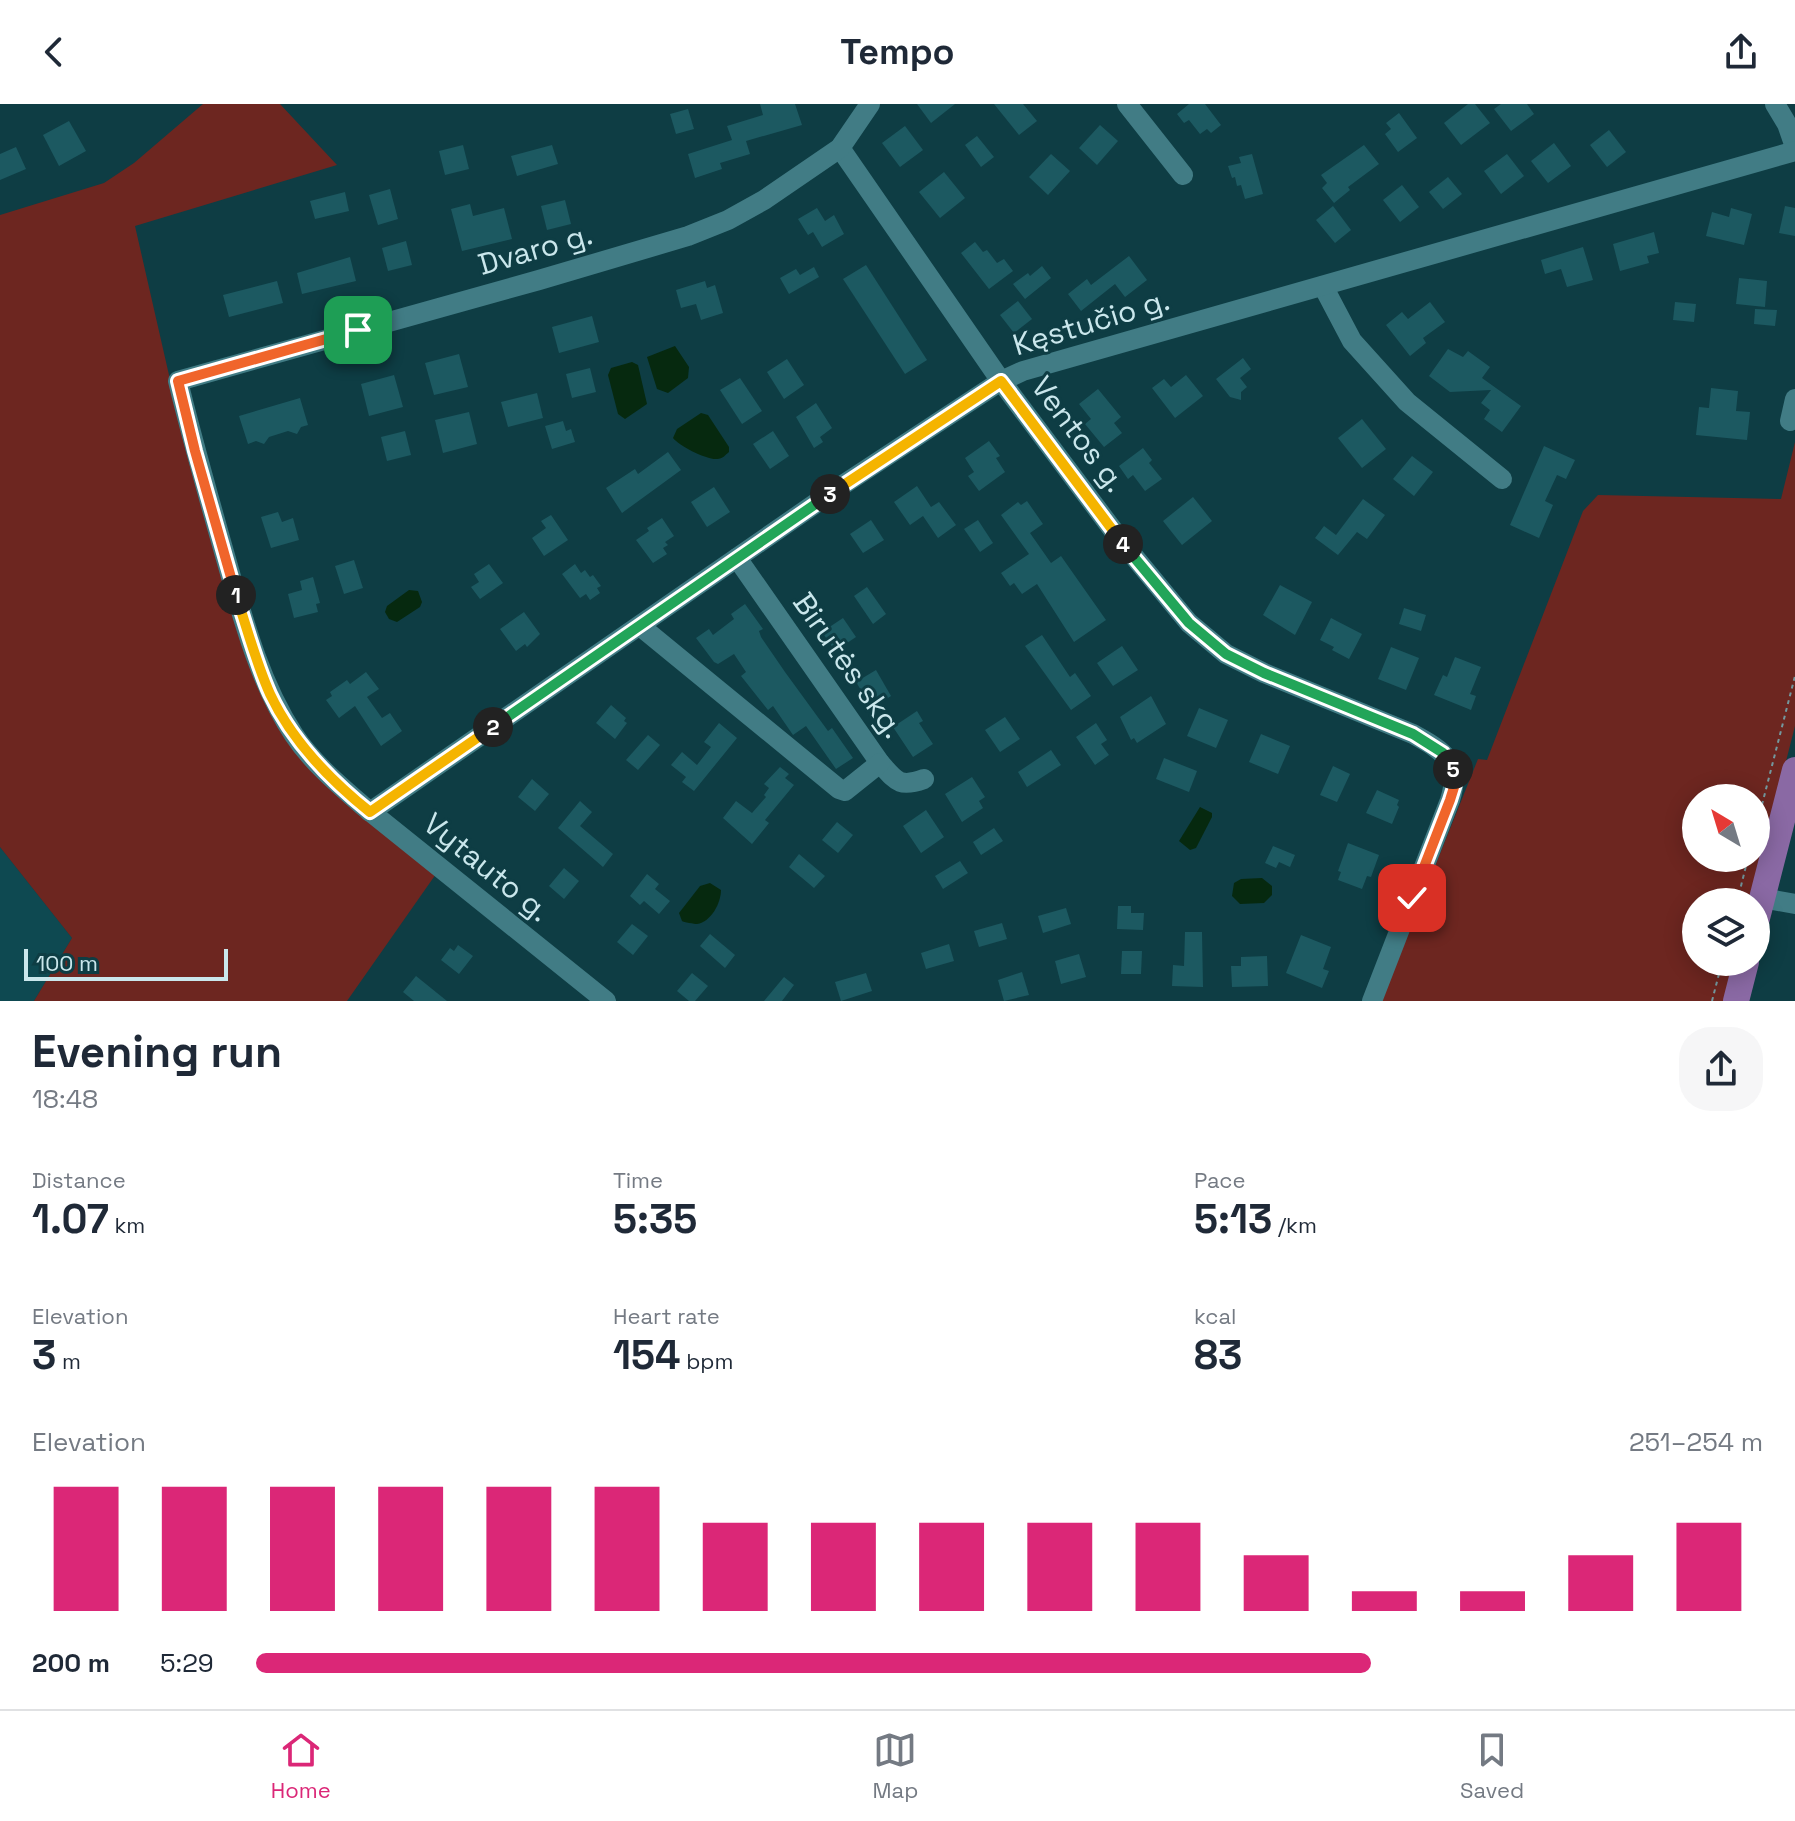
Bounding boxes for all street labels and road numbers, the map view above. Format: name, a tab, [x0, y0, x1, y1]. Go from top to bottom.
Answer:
street label: Dvaro g.	[474, 214, 596, 284]
street label: Kęstučio g.	[1008, 280, 1174, 364]
street label: Ventos g.	[1023, 368, 1135, 500]
street label: Birutės skg.	[784, 584, 914, 746]
street label: Vytauto g.	[416, 804, 558, 930]

